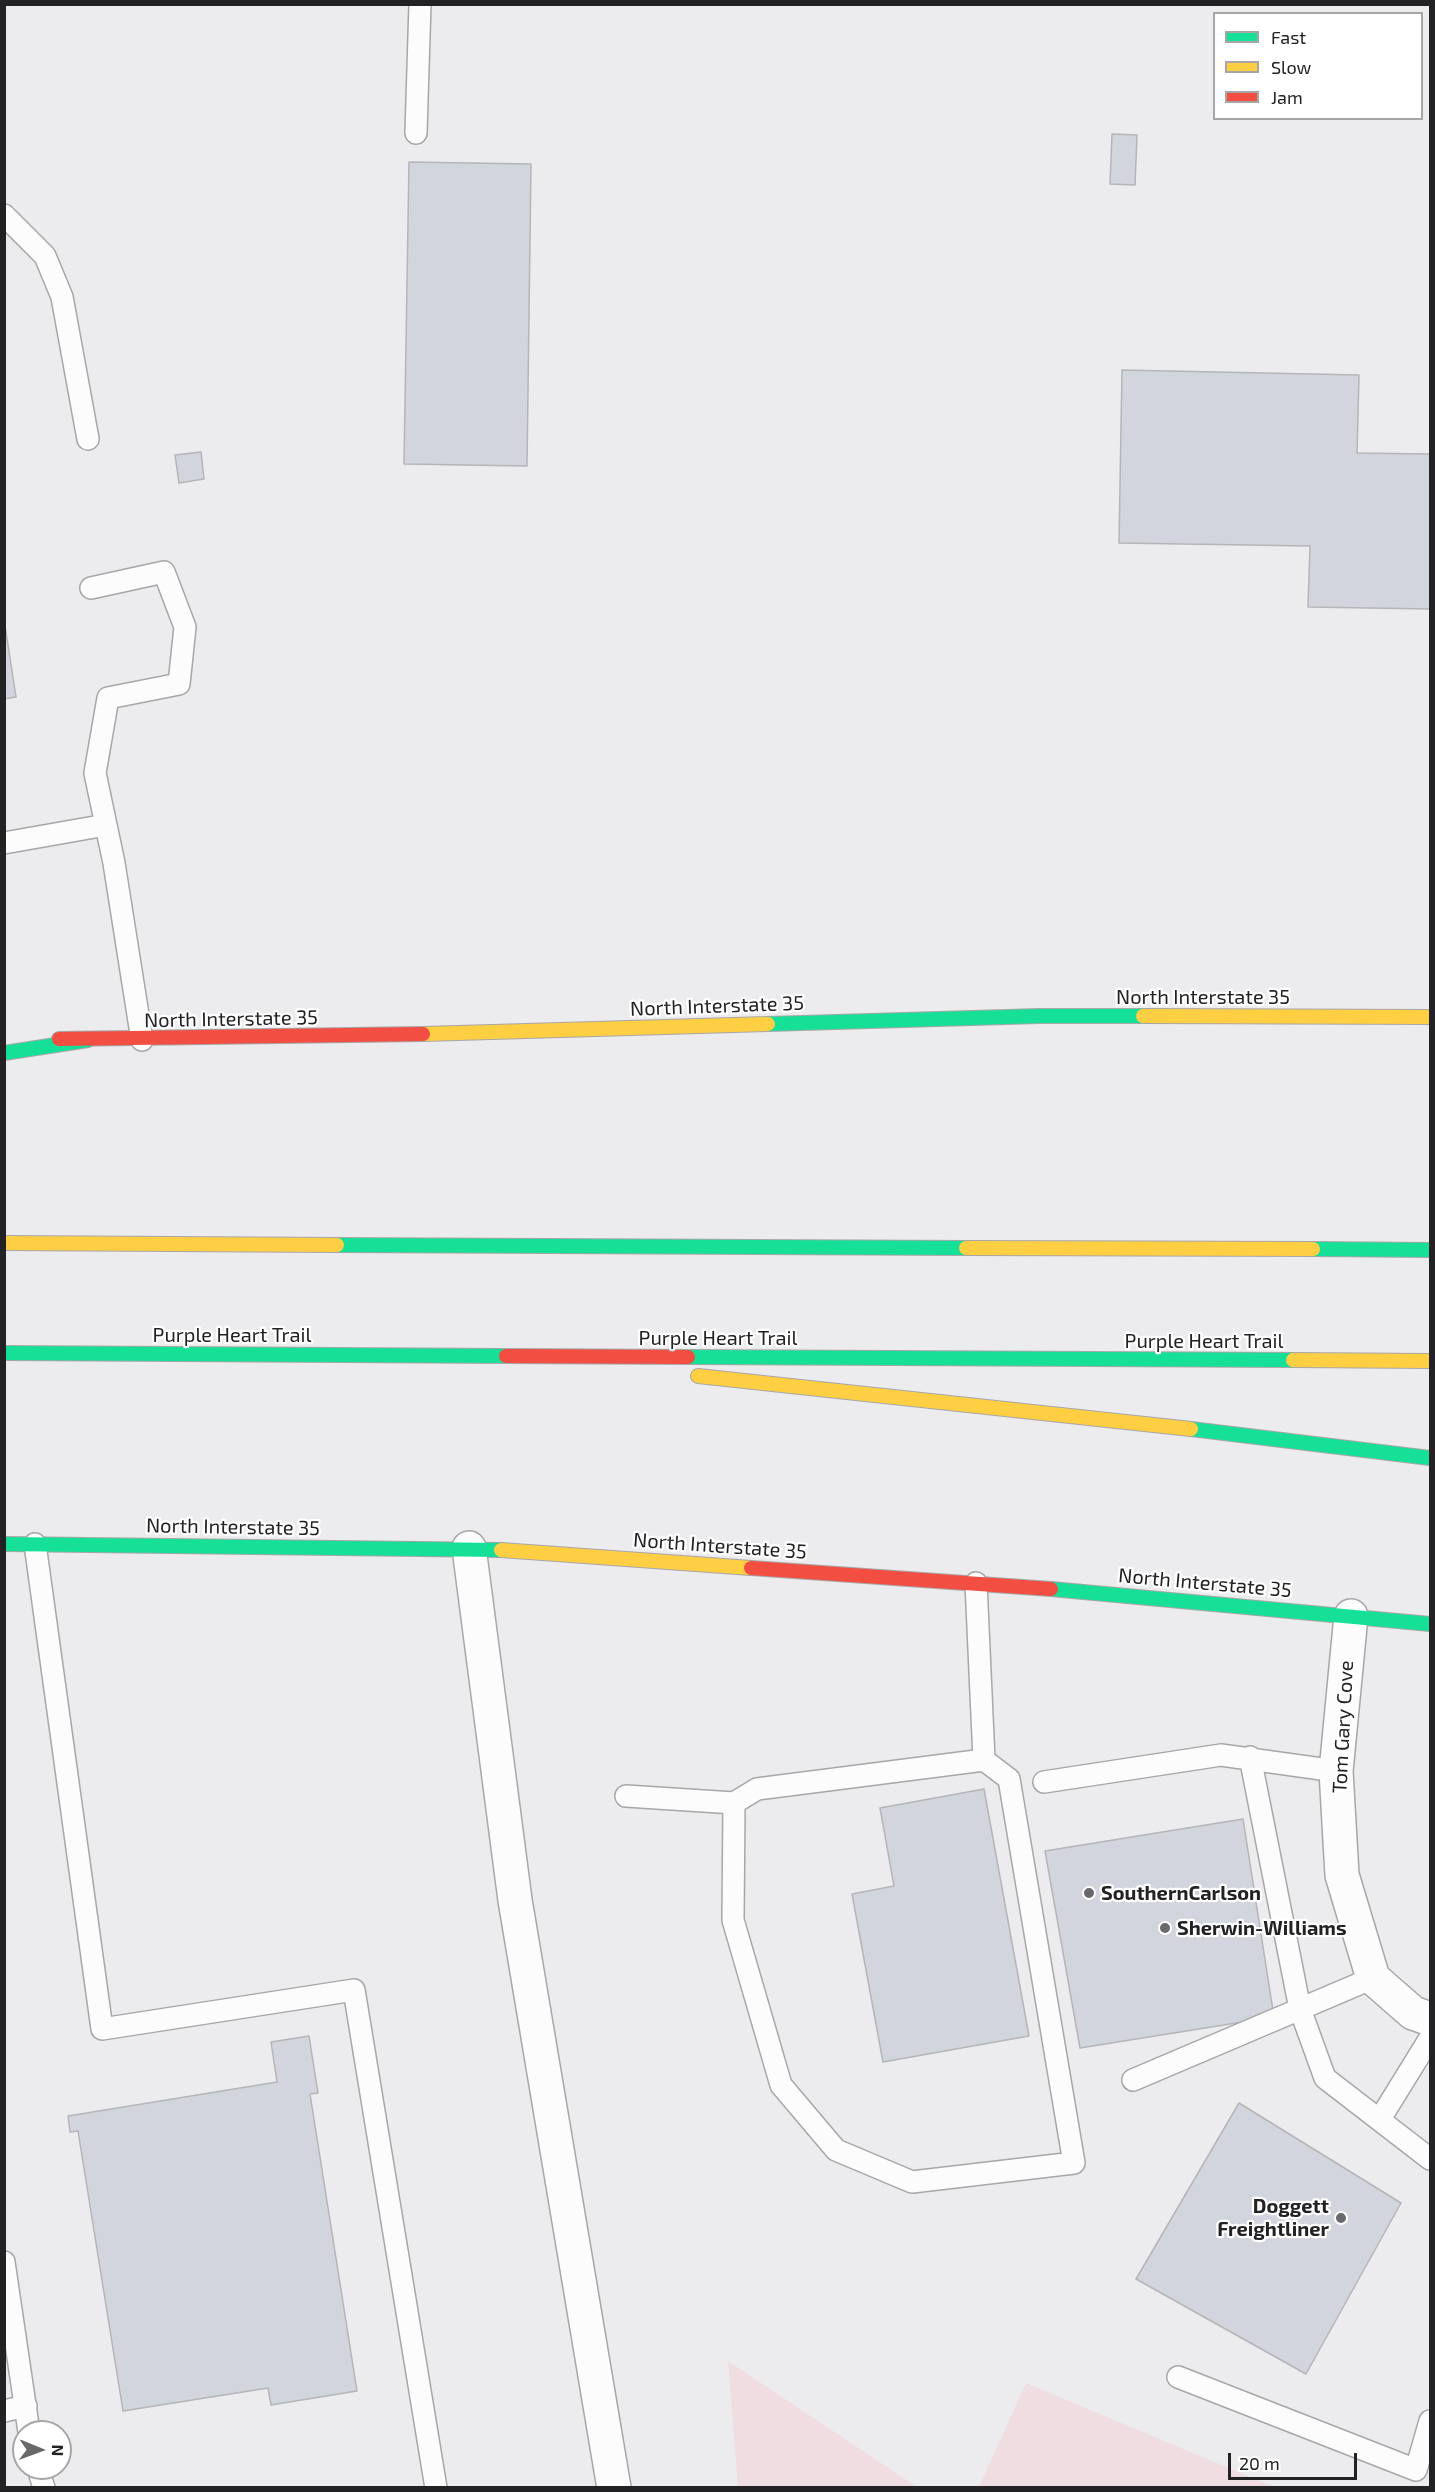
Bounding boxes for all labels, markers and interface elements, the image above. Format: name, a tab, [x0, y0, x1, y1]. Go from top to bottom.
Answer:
legend	[1213, 12, 1423, 120]
text: Fast	[1271, 26, 1306, 48]
text: Slow	[1271, 56, 1311, 78]
text: Jam	[1271, 86, 1303, 108]
street label: North Interstate 35	[1116, 985, 1290, 1009]
street label: North Interstate 35	[630, 991, 804, 1021]
street label: North Interstate 35	[144, 1005, 318, 1033]
street label: Purple Heart Trail	[153, 1323, 311, 1347]
street label: Purple Heart Trail	[639, 1326, 797, 1350]
street label: Purple Heart Trail	[1125, 1329, 1283, 1353]
street label: North Interstate 35	[146, 1513, 320, 1541]
street label: North Interstate 35	[632, 1528, 808, 1564]
street label: North Interstate 35	[1117, 1563, 1293, 1603]
street label: Tom Gary Cove	[1328, 1660, 1358, 1794]
place label: SouthernCarlson	[1101, 1881, 1261, 1905]
marker: SouthernCarlson	[1082, 1886, 1096, 1900]
place label: Sherwin-Williams	[1177, 1916, 1347, 1940]
marker: Sherwin-Williams	[1158, 1921, 1172, 1935]
place label: Doggett Freightliner	[1217, 2194, 1329, 2241]
marker: Doggett Freightliner	[1334, 2211, 1348, 2225]
north arrow	[12, 2420, 72, 2480]
scale bar	[1231, 2441, 1360, 2479]
text: N	[49, 2444, 68, 2456]
text: 20 m	[1239, 2452, 1280, 2474]

